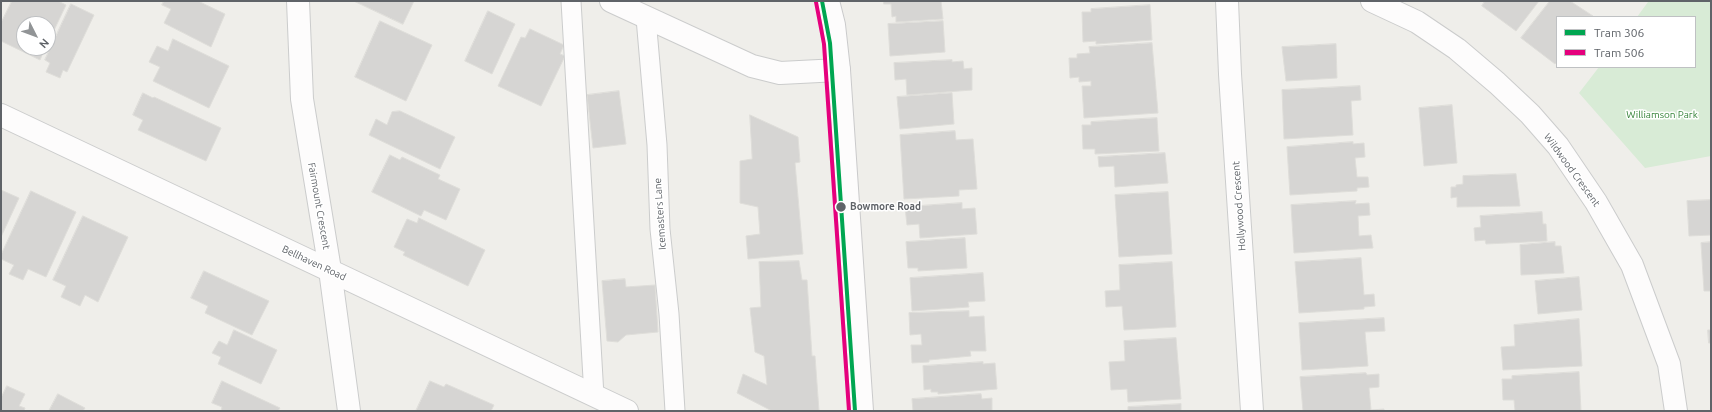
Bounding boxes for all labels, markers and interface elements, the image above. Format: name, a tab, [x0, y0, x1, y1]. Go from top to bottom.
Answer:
north arrow	[16, 16, 56, 56]
legend	[1556, 16, 1696, 68]
text: Tram 306	[1594, 26, 1644, 39]
text: N	[37, 36, 51, 50]
text: Tram 506	[1594, 46, 1644, 59]
park label: Williamson Park	[1626, 109, 1698, 121]
street label: Wildwood Crescent	[1541, 131, 1603, 209]
street label: Hollywood Crescent	[1230, 161, 1248, 251]
street label: Fairmount Crescent	[305, 162, 333, 250]
street label: Icemasters Lane	[651, 178, 669, 250]
marker: Bowmore Road	[834, 200, 848, 214]
place label: Bowmore Road	[850, 201, 921, 213]
street label: Bellhaven Road	[280, 243, 348, 283]

